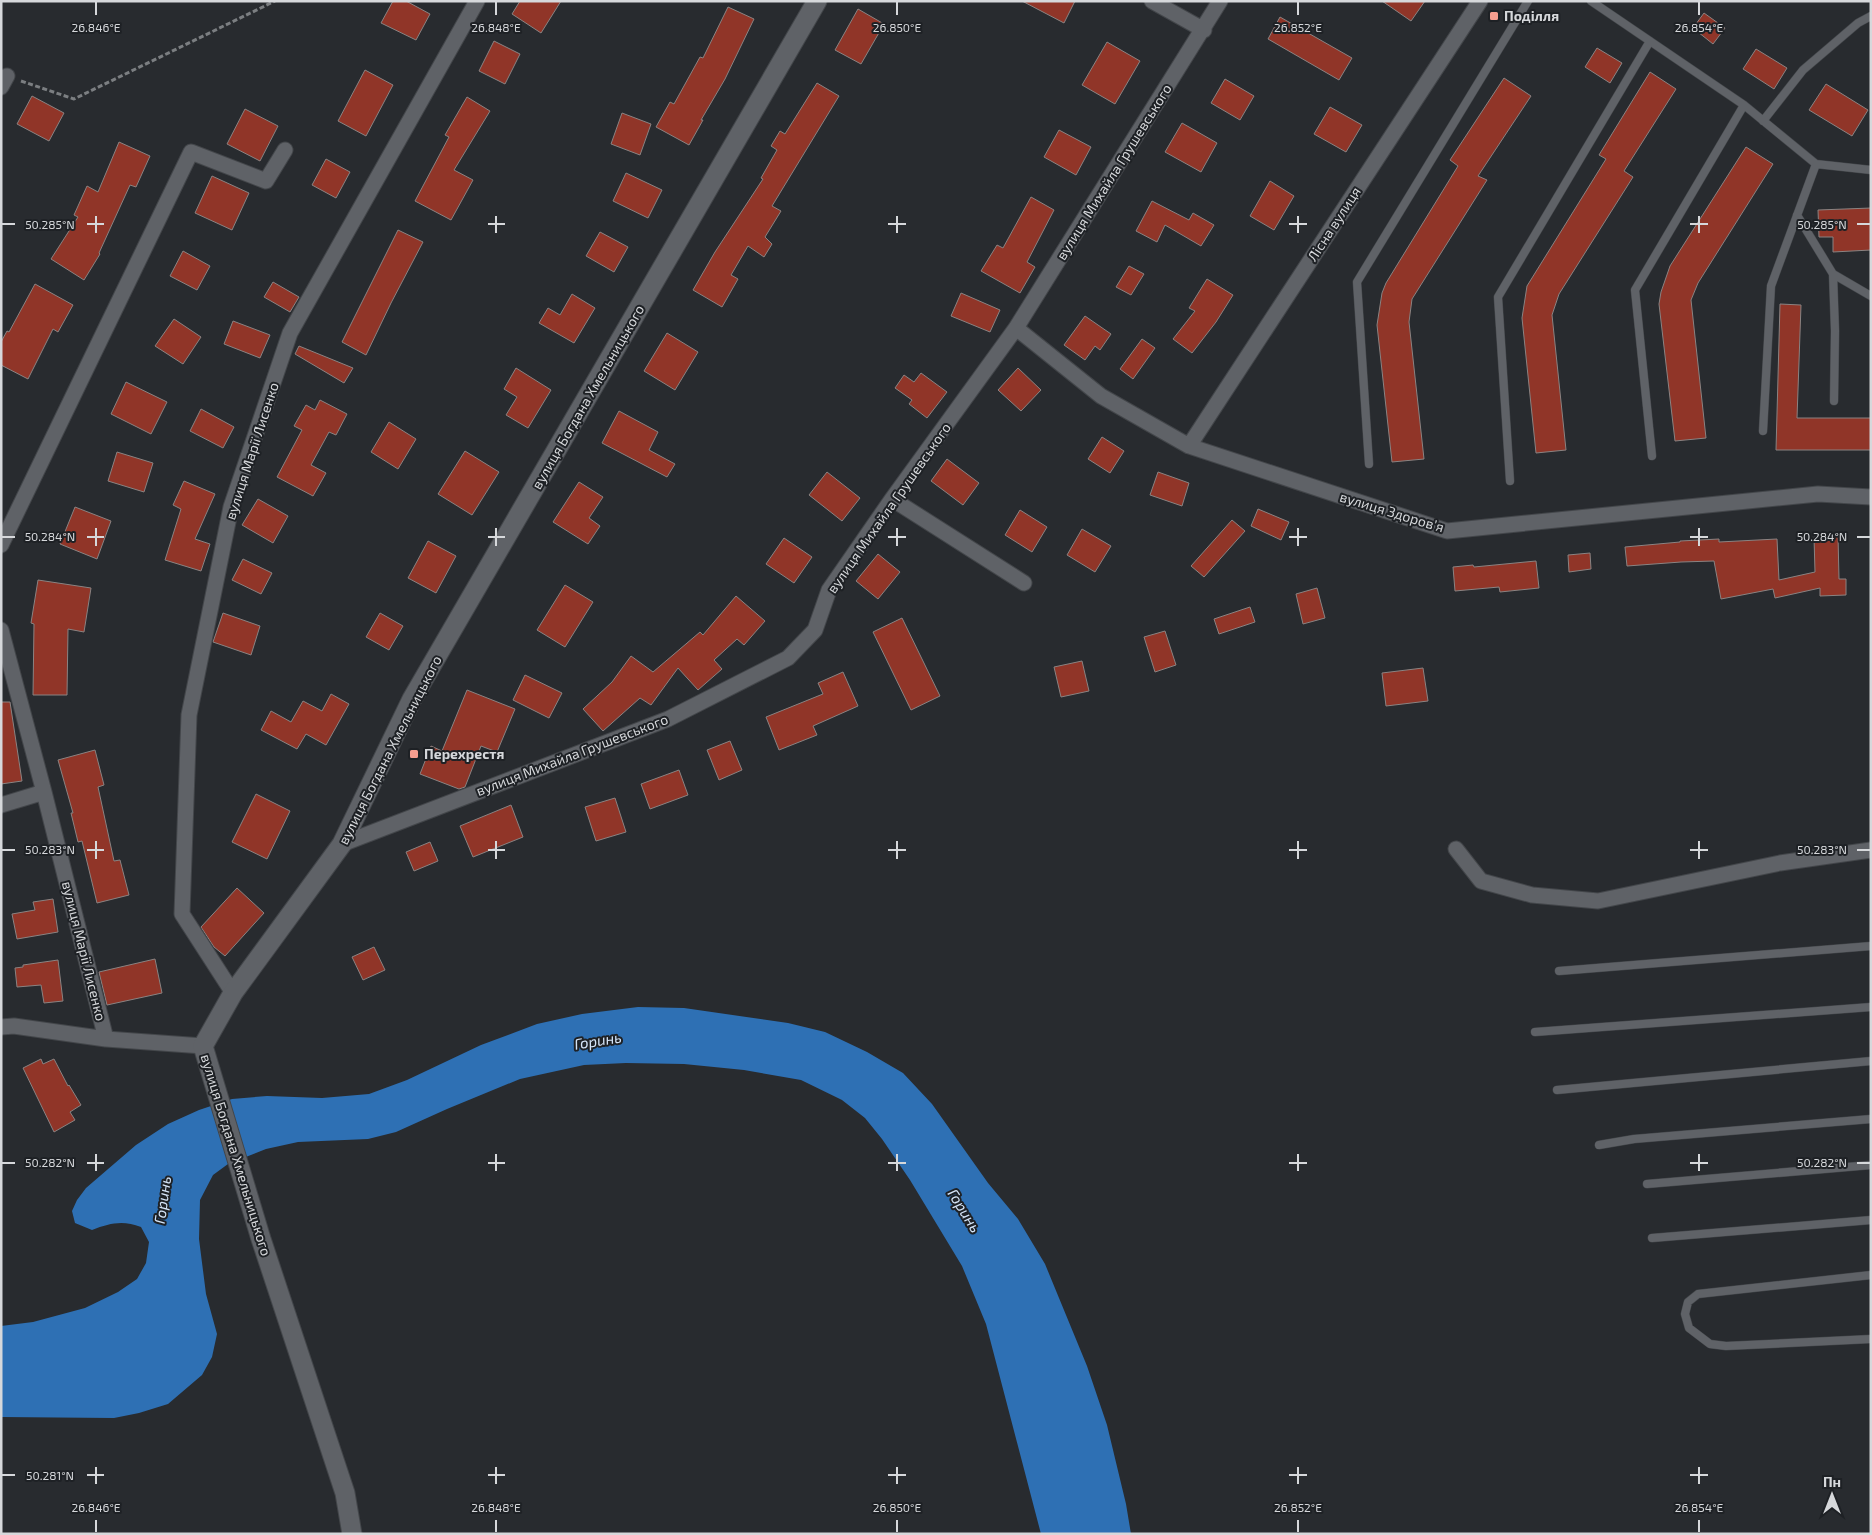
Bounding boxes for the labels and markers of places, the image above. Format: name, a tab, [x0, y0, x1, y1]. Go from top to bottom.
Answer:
place label: Поділля	[1504, 7, 1559, 24]
marker: Поділля	[1488, 10, 1500, 22]
place label: Перехрестя	[424, 745, 504, 762]
marker: Перехрестя	[408, 748, 420, 760]

